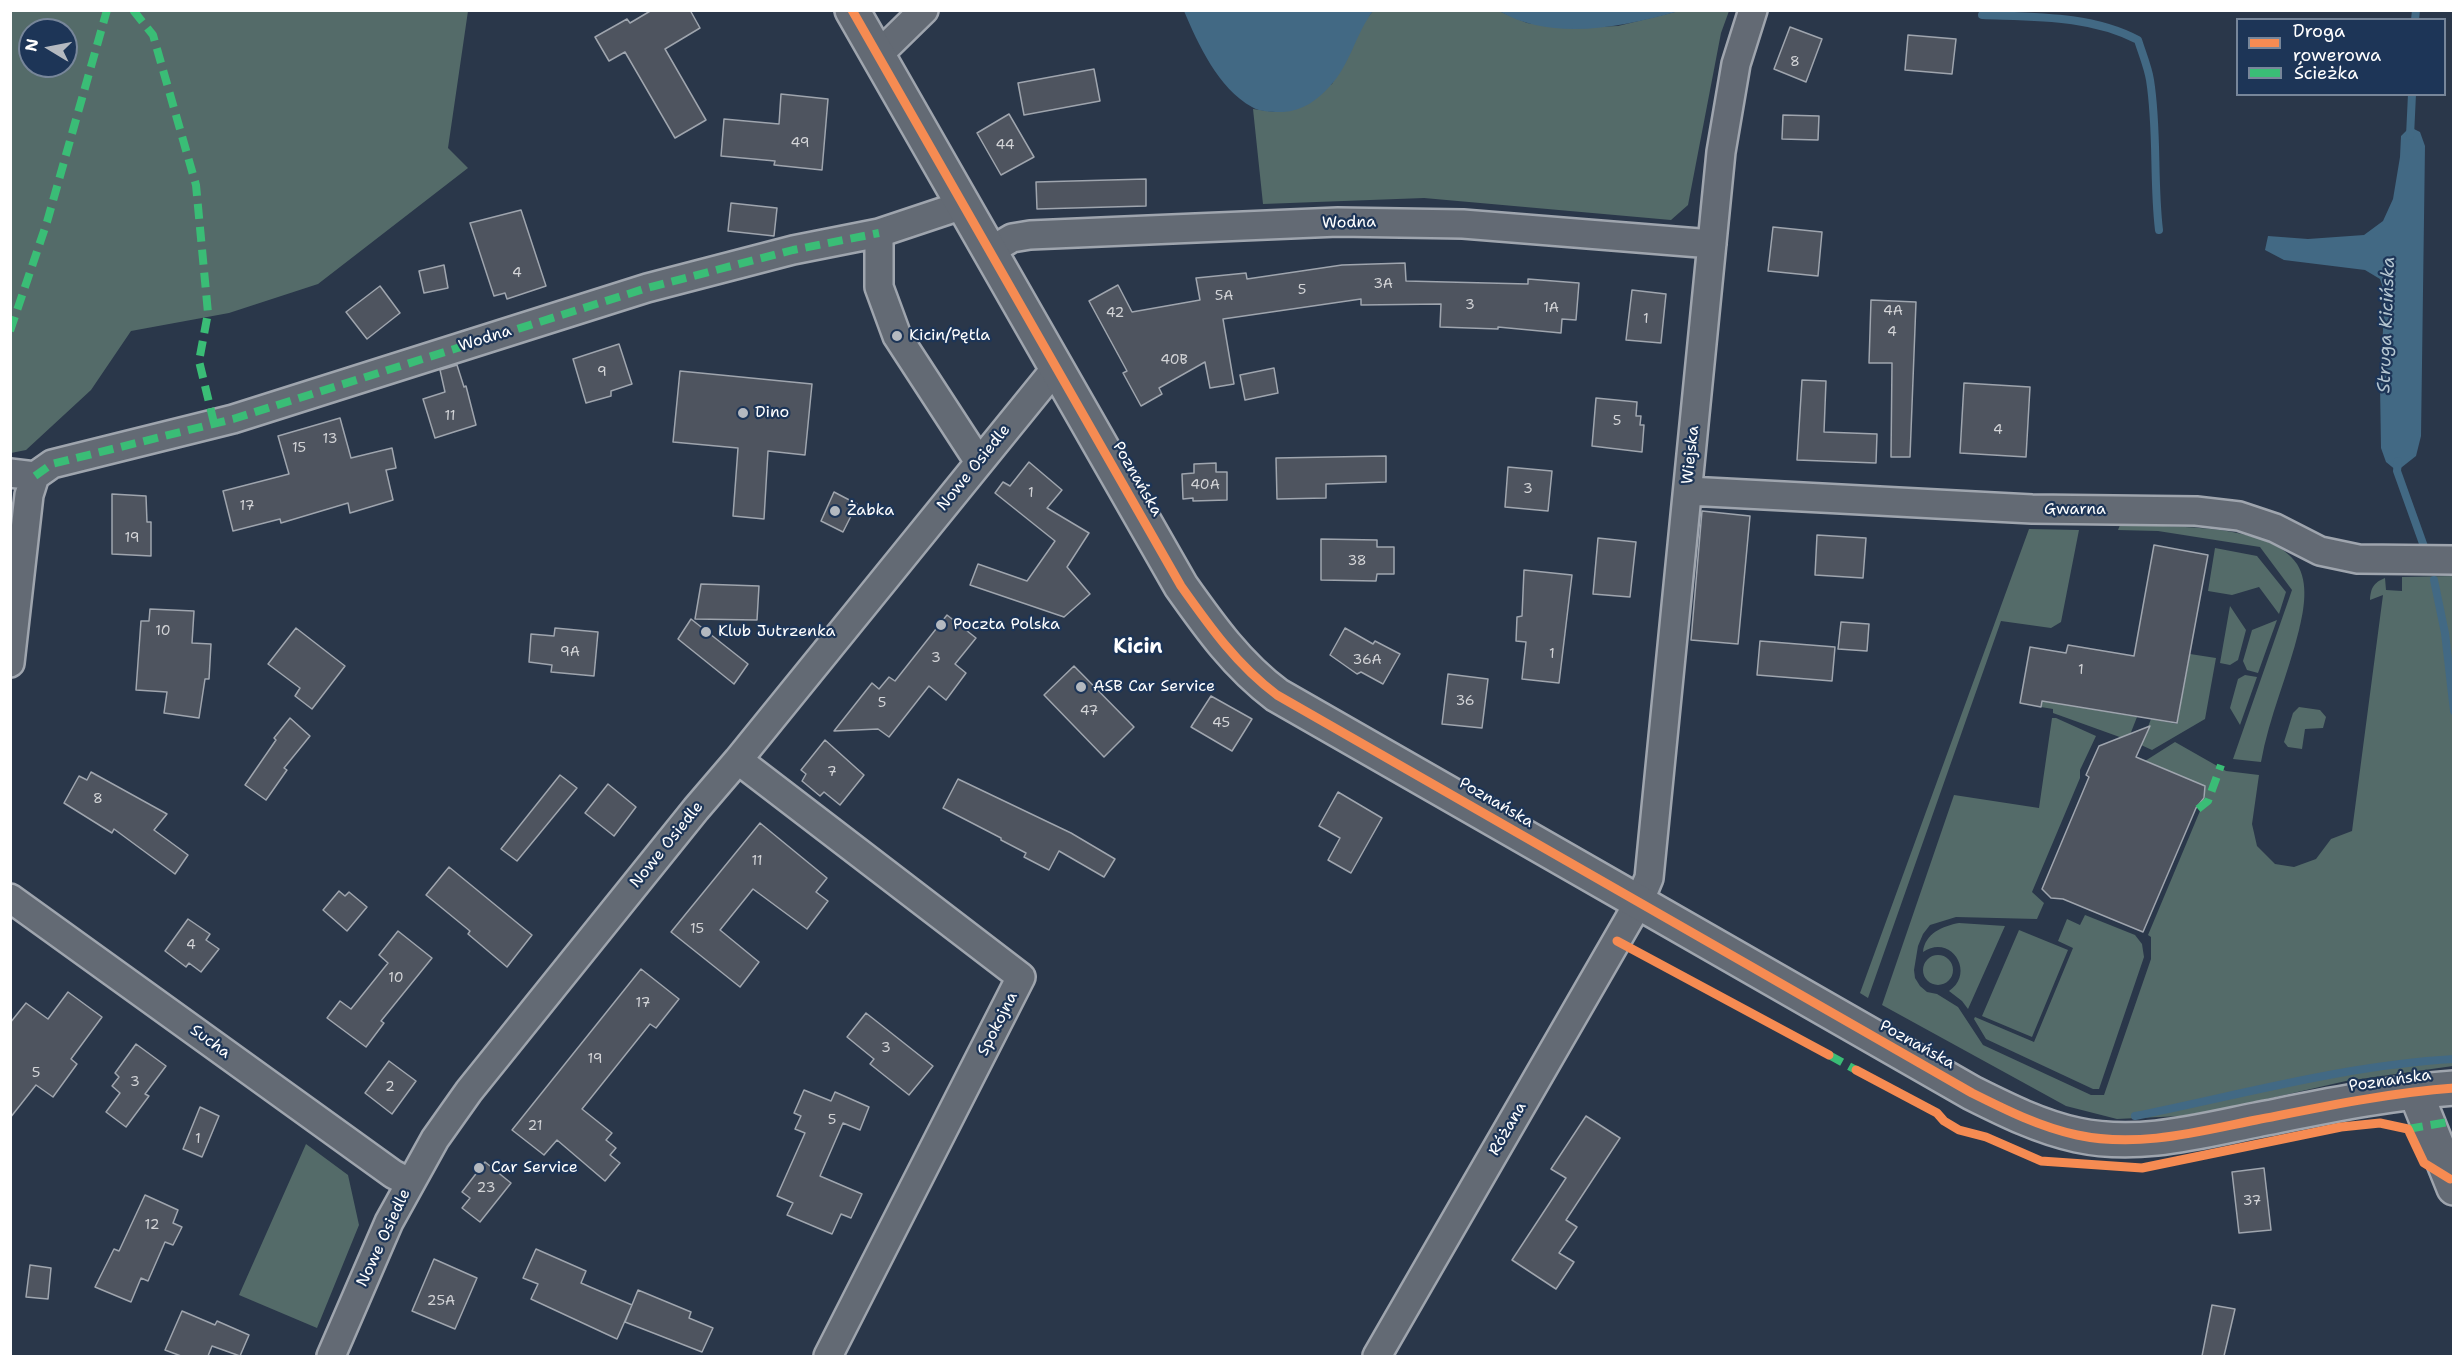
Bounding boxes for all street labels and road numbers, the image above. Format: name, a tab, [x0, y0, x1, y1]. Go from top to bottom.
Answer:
street label: Wodna	[1322, 213, 1376, 233]
street label: Wodna	[456, 321, 514, 357]
street label: Nowe Osiedle	[933, 421, 1015, 515]
street label: Wiejska	[1678, 425, 1704, 485]
street label: Poznańska	[1108, 438, 1166, 520]
street label: Gwarna	[2044, 500, 2106, 520]
street label: Poznańska	[1455, 774, 1537, 832]
street label: Nowe Osiedle	[626, 798, 708, 892]
street label: Spokojna	[974, 989, 1022, 1059]
street label: Poznańska	[1876, 1016, 1958, 1074]
street label: Sucha	[186, 1021, 234, 1063]
street label: Poznańska	[2348, 1066, 2432, 1096]
street label: Różana	[1485, 1099, 1531, 1159]
street label: Nowe Osiedle	[353, 1186, 415, 1290]

